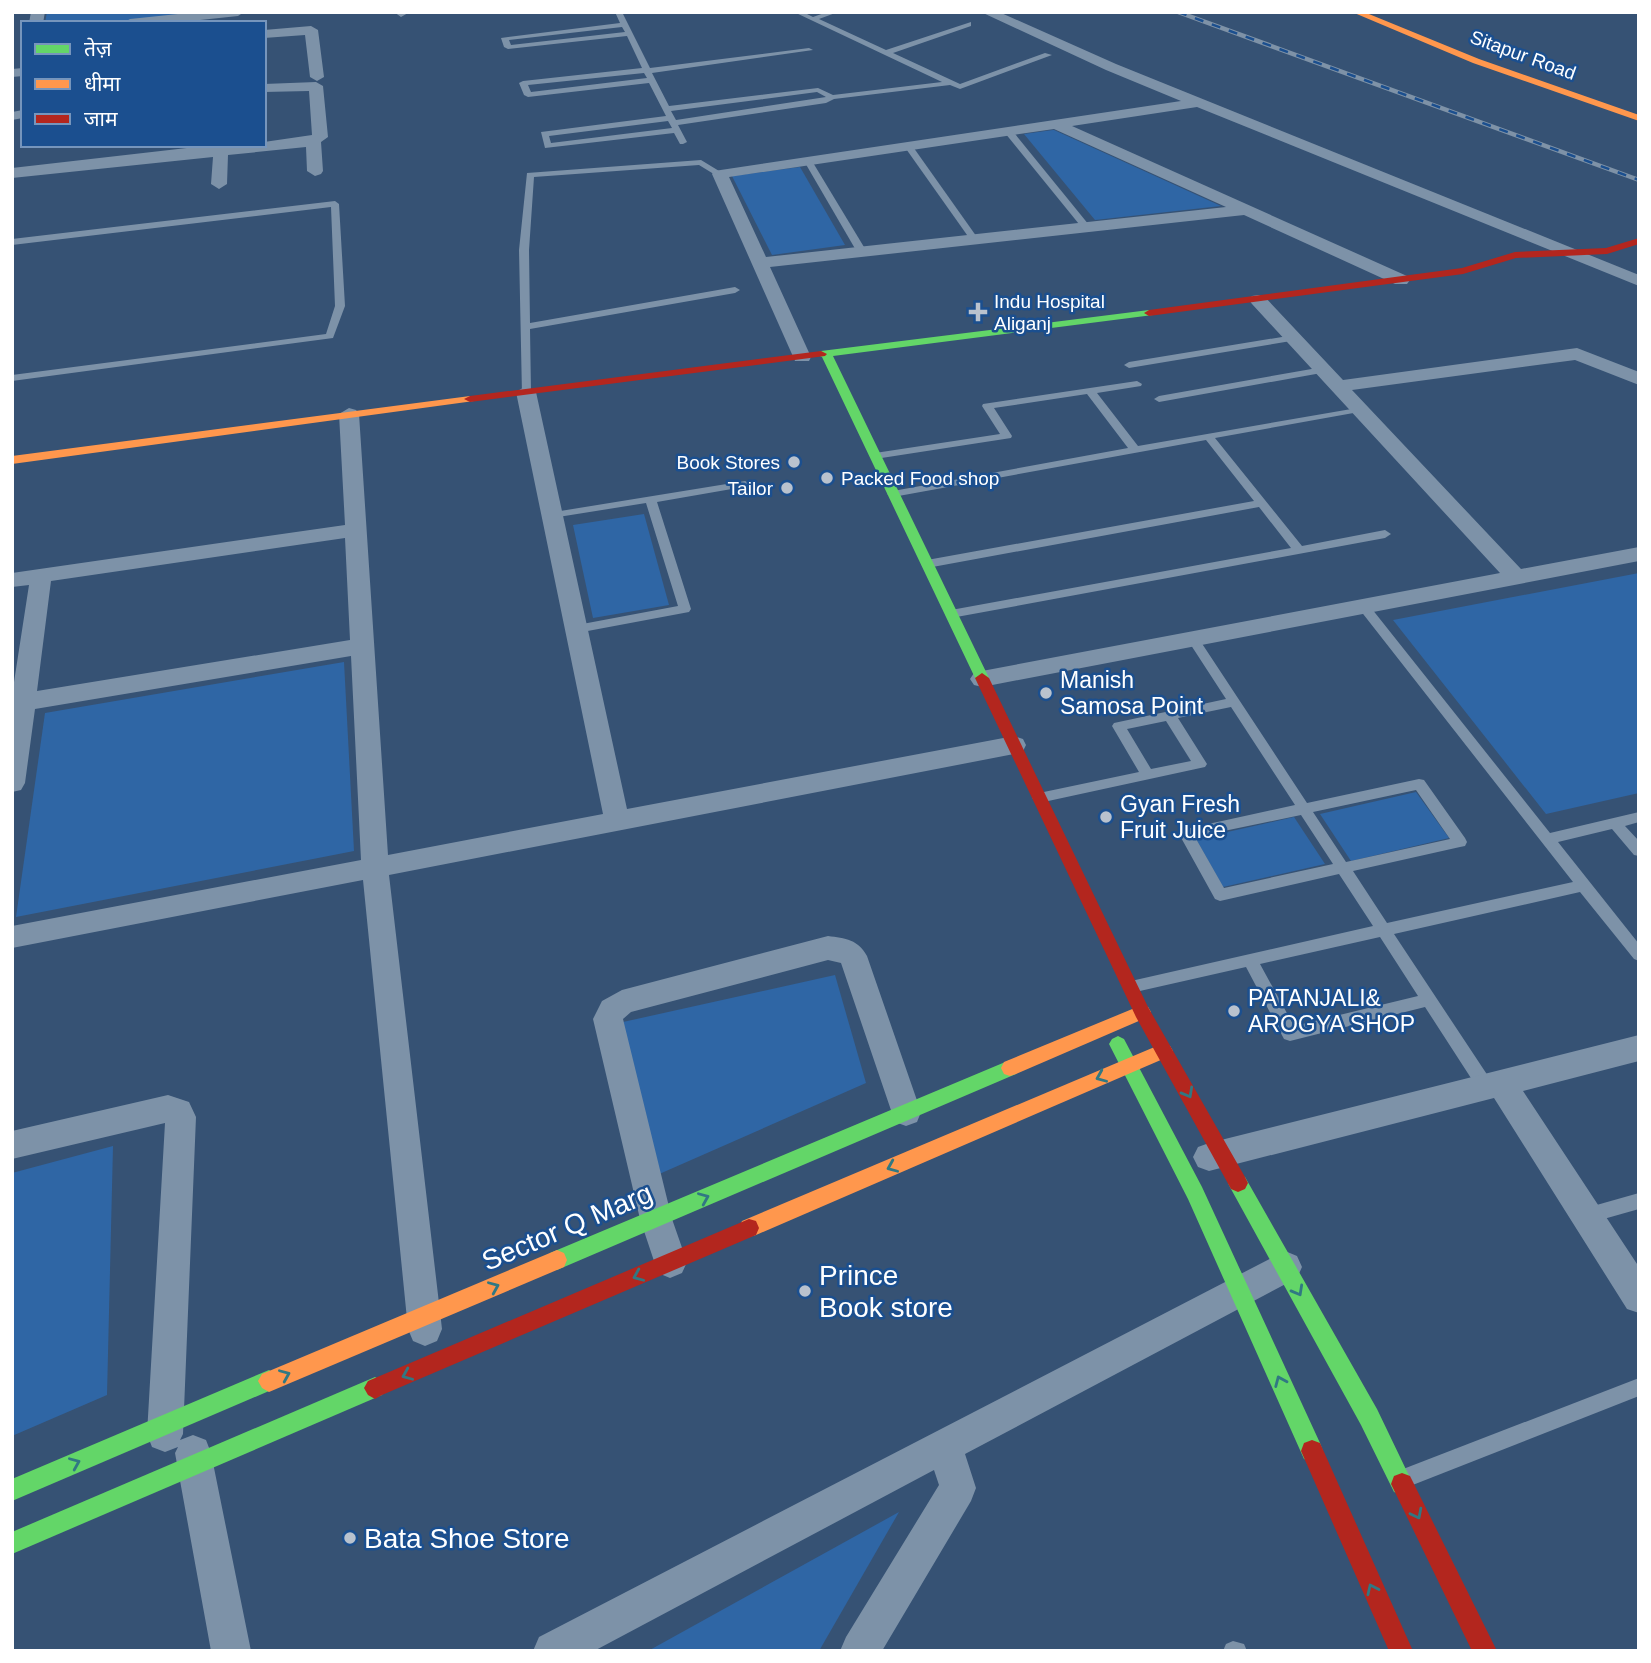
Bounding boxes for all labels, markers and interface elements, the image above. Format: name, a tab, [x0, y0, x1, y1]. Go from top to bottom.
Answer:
legend	[21, 21, 266, 147]
street label: Sitapur Road	[1467, 26, 1579, 84]
text: तेज़	[84, 37, 112, 60]
text: धीमा	[84, 72, 121, 95]
text: जाम	[84, 107, 118, 130]
place label: Indu Hospital Aliganj	[994, 291, 1105, 334]
marker: Indu Hospital Aliganj	[968, 302, 988, 322]
place label: Book Stores	[677, 452, 780, 473]
marker: Book Stores	[786, 454, 802, 470]
place label: Packed Food shop	[841, 468, 999, 489]
marker: Packed Food shop	[819, 470, 835, 486]
place label: Tailor	[728, 478, 774, 499]
marker: Tailor	[779, 480, 795, 496]
place label: Manish Samosa Point	[1060, 667, 1204, 719]
marker: Manish Samosa Point	[1038, 685, 1054, 701]
place label: Gyan Fresh Fruit Juice	[1120, 791, 1240, 843]
marker: Gyan Fresh Fruit Juice	[1098, 809, 1114, 825]
place label: PATANJALI& AROGYA SHOP	[1248, 985, 1415, 1037]
marker: PATANJALI& AROGYA SHOP	[1226, 1003, 1242, 1019]
one-way arrow	[1096, 1069, 1108, 1083]
one-way arrow	[1180, 1085, 1193, 1098]
one-way arrow	[887, 1159, 900, 1173]
street label: Sector Q Marg	[477, 1177, 657, 1277]
one-way arrow	[697, 1193, 709, 1207]
place label: Prince Book store	[819, 1260, 953, 1323]
one-way arrow	[633, 1268, 645, 1282]
one-way arrow	[487, 1281, 499, 1295]
marker: Prince Book store	[797, 1283, 813, 1299]
one-way arrow	[1290, 1284, 1303, 1297]
one-way arrow	[401, 1367, 414, 1381]
one-way arrow	[277, 1369, 290, 1383]
one-way arrow	[1274, 1376, 1288, 1388]
one-way arrow	[68, 1458, 80, 1472]
one-way arrow	[1409, 1506, 1422, 1519]
place label: Bata Shoe Store	[364, 1523, 569, 1554]
marker: Bata Shoe Store	[342, 1530, 358, 1546]
one-way arrow	[1366, 1584, 1380, 1596]

